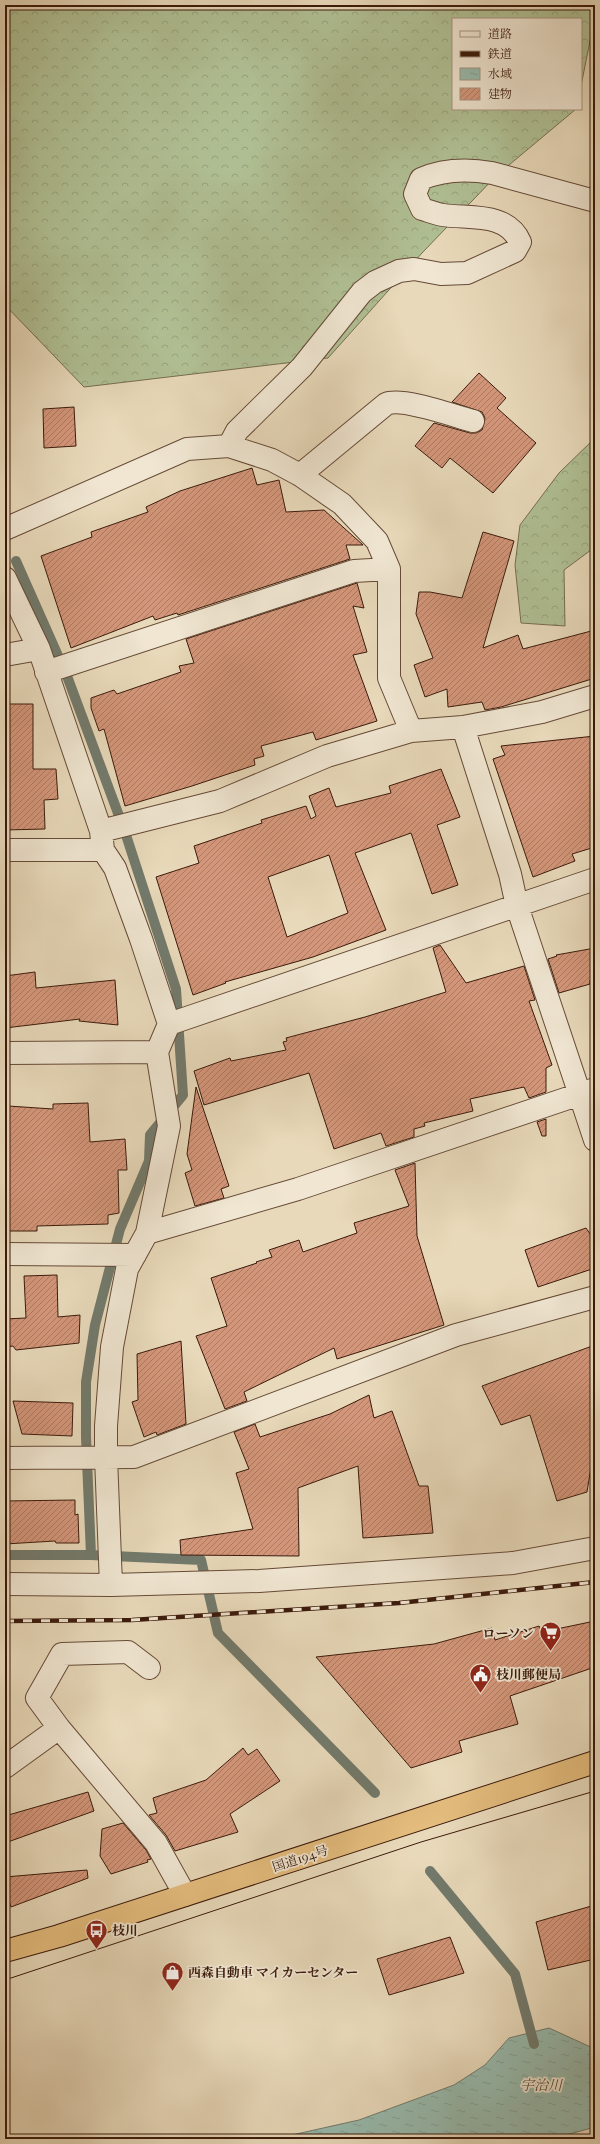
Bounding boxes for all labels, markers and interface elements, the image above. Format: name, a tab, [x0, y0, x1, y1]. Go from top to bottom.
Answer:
legend	[452, 18, 582, 110]
text: 道路	[488, 27, 512, 41]
text: 鉄道	[487, 47, 512, 61]
text: 水域	[488, 67, 512, 81]
text: 建物	[488, 87, 512, 101]
supermarket icon: ローソン	[537, 1620, 563, 1653]
place label: ローソン	[483, 1626, 534, 1641]
public building icon: 枝川郵便局	[468, 1661, 494, 1694]
place label: 枝川郵便局	[496, 1667, 561, 1682]
street label: 国道194号	[270, 1842, 330, 1875]
bus stop icon: 枝川	[84, 1917, 110, 1950]
place label: 枝川	[112, 1923, 138, 1938]
shop icon: 西森自動車 マイカーセンター	[159, 1959, 185, 1992]
place label: 西森自動車 マイカーセンター	[188, 1965, 358, 1980]
water label: 宇治川	[520, 2077, 564, 2094]

